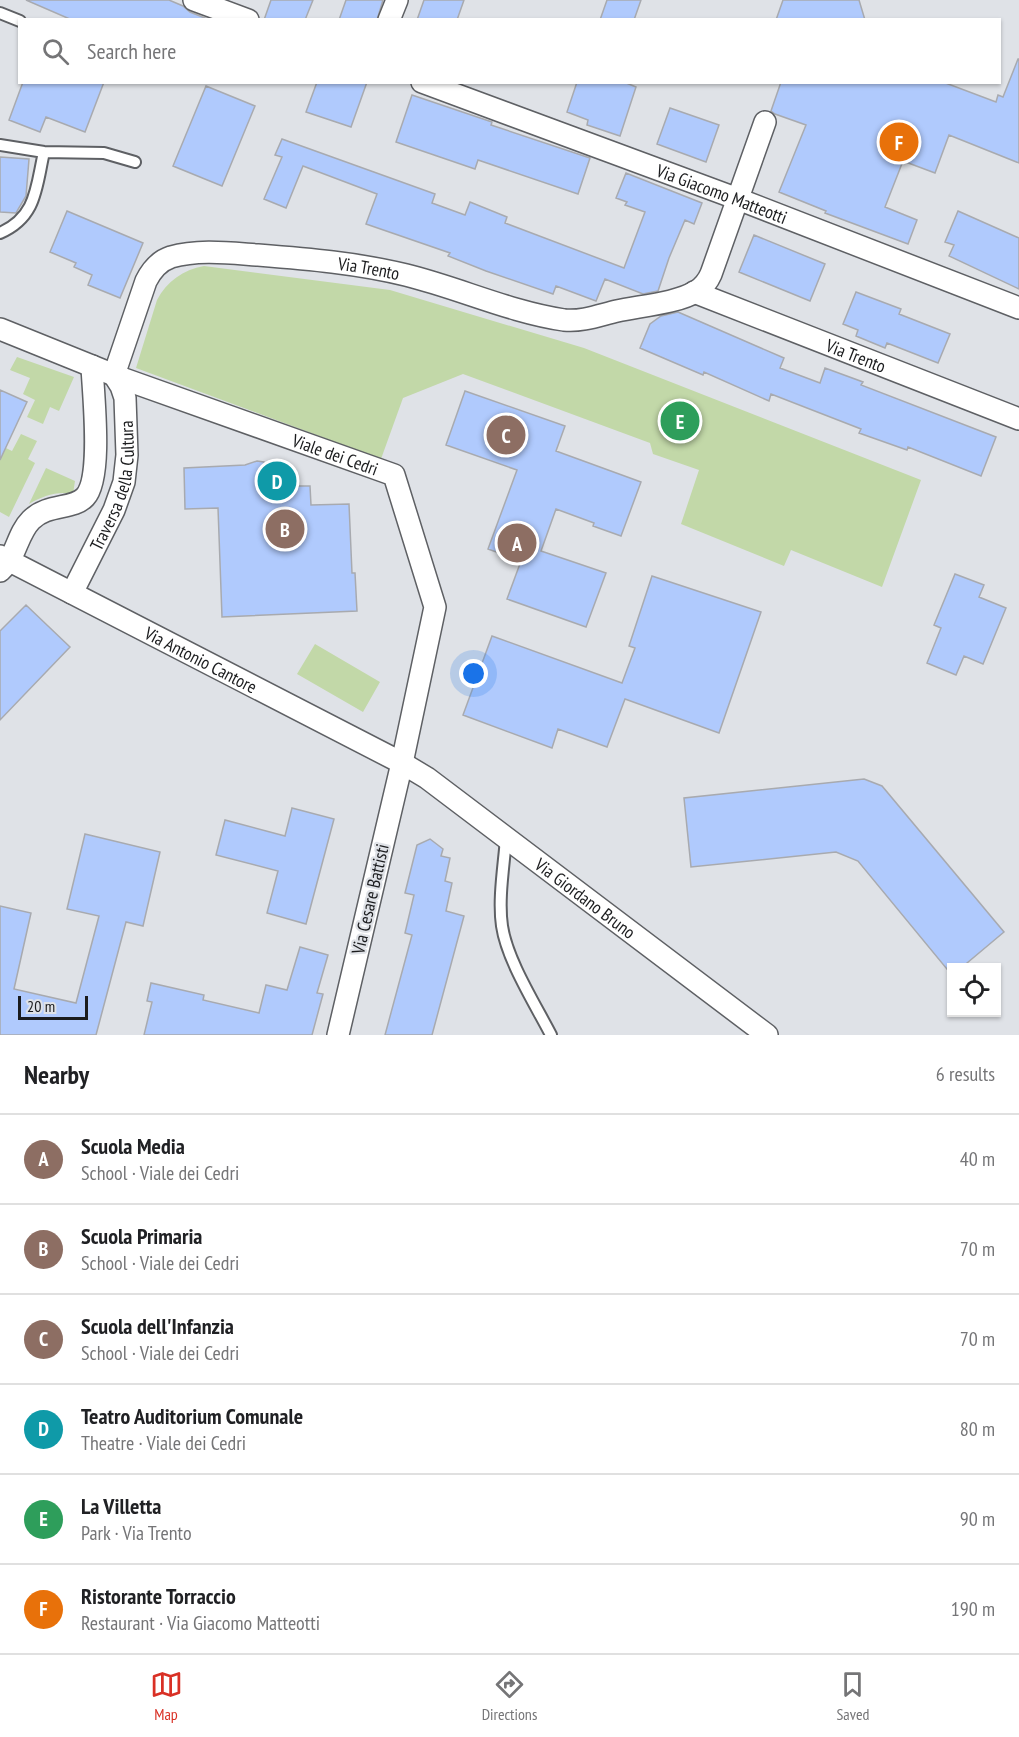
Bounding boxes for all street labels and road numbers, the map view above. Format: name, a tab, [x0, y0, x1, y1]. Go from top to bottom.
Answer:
street label: Via Giacomo Matteotti	[653, 158, 791, 229]
street label: Via Trento	[336, 251, 402, 285]
street label: Via Trento	[822, 333, 889, 377]
street label: Traversa della Cultura	[84, 420, 139, 554]
street label: Viale dei Cedri	[288, 428, 381, 480]
street label: Via Antonio Cantore	[140, 621, 261, 698]
street label: Via Cesare Battisti	[346, 842, 394, 957]
street label: Via Giordano Bruno	[530, 852, 641, 943]

